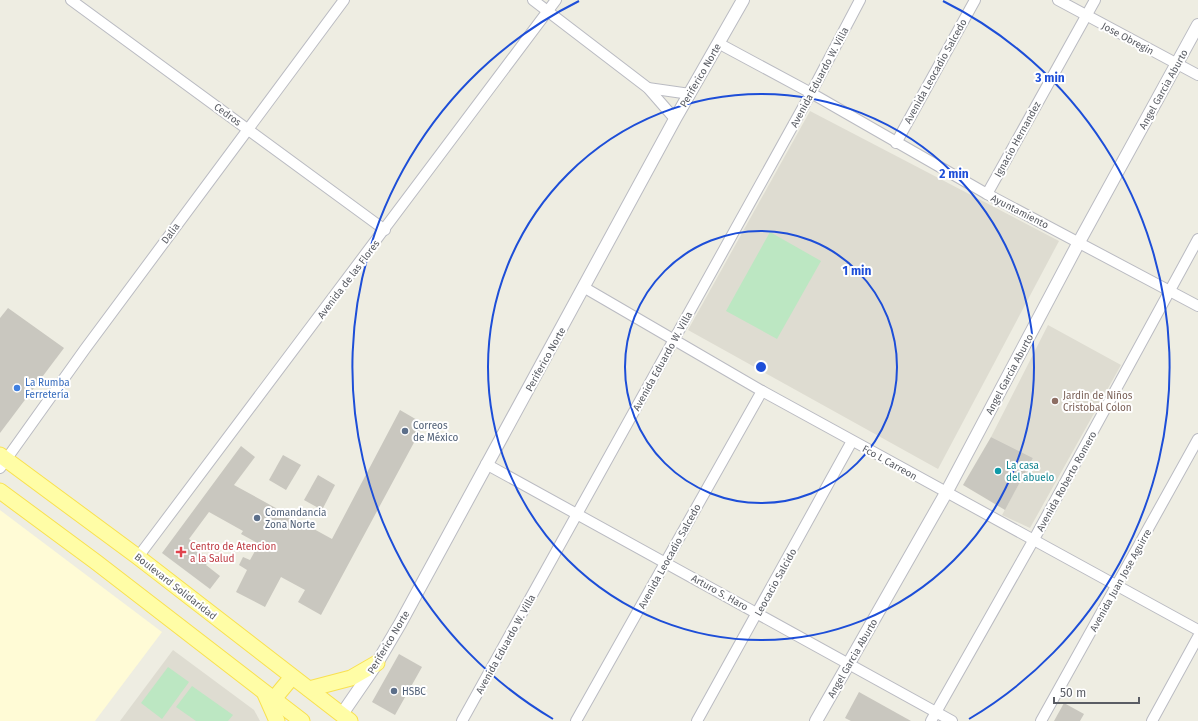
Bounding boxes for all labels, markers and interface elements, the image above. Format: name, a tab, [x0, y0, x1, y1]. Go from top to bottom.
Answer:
street label: Avenida Leocadio Salcedo	[902, 17, 970, 126]
street label: Jose Obregin	[1099, 20, 1156, 58]
street label: Avenida Eduardo W. Villa	[788, 25, 851, 130]
street label: Periferico Norte	[678, 42, 724, 109]
street label: Angel Garcia Aburto	[1137, 47, 1191, 131]
text: 3 min	[1034, 71, 1065, 85]
street label: Ignacio Hernandez	[992, 99, 1044, 179]
street label: Cedros	[211, 101, 244, 129]
text: 2 min	[939, 167, 969, 181]
street label: Ayuntamiento	[989, 192, 1051, 232]
street label: Dalia	[159, 221, 182, 246]
street label: Avenida de las Flores	[315, 238, 383, 321]
text: 1 min	[843, 264, 871, 278]
street label: Avenida Eduardo W. Villa	[631, 310, 695, 413]
street label: Periferico Norte	[523, 325, 568, 394]
street label: Angel Garcia Aburto	[984, 332, 1036, 417]
centre of rings	[754, 360, 768, 374]
place label: La Rumba Ferretería	[25, 377, 70, 401]
marker: La Rumba Ferretería	[12, 383, 22, 393]
place label: Jardin de Niños Cristobal Colon	[1063, 390, 1133, 414]
marker: Jardin de Niños Cristobal Colon	[1050, 396, 1060, 406]
place label: Correos de México	[413, 420, 458, 444]
marker: Correos de México	[400, 426, 410, 436]
street label: Avenida Roberto Romero	[1034, 429, 1100, 534]
street label: Fco L Carreon	[860, 443, 919, 483]
place label: La casa del abuelo	[1006, 460, 1055, 484]
marker: La casa del abuelo	[993, 466, 1003, 476]
street label: Avenida Leocadio Salcedo	[636, 502, 704, 611]
place label: Comandancia Zona Norte	[265, 507, 326, 531]
marker: Comandancia Zona Norte	[252, 513, 262, 523]
street label: Avenida Juan Jose Aguirre	[1088, 527, 1154, 634]
place label: Centro de Atencion a la Salud	[190, 541, 276, 565]
marker: Centro de Atencion a la Salud	[175, 546, 187, 558]
street label: Leocacio Salcido	[752, 547, 799, 618]
street label: Boulevard Solidaridad	[132, 551, 219, 623]
street label: Arturo S. Haro	[689, 572, 750, 614]
street label: Avenida Eduardo W. Villa	[474, 593, 538, 696]
street label: Periferico Norte	[365, 609, 412, 676]
street label: Angel Garcia Aburto	[825, 617, 880, 700]
scale bar	[1054, 679, 1139, 705]
marker: HSBC	[389, 686, 399, 696]
place label: HSBC	[402, 686, 426, 698]
text: 50 m	[1060, 686, 1086, 700]

